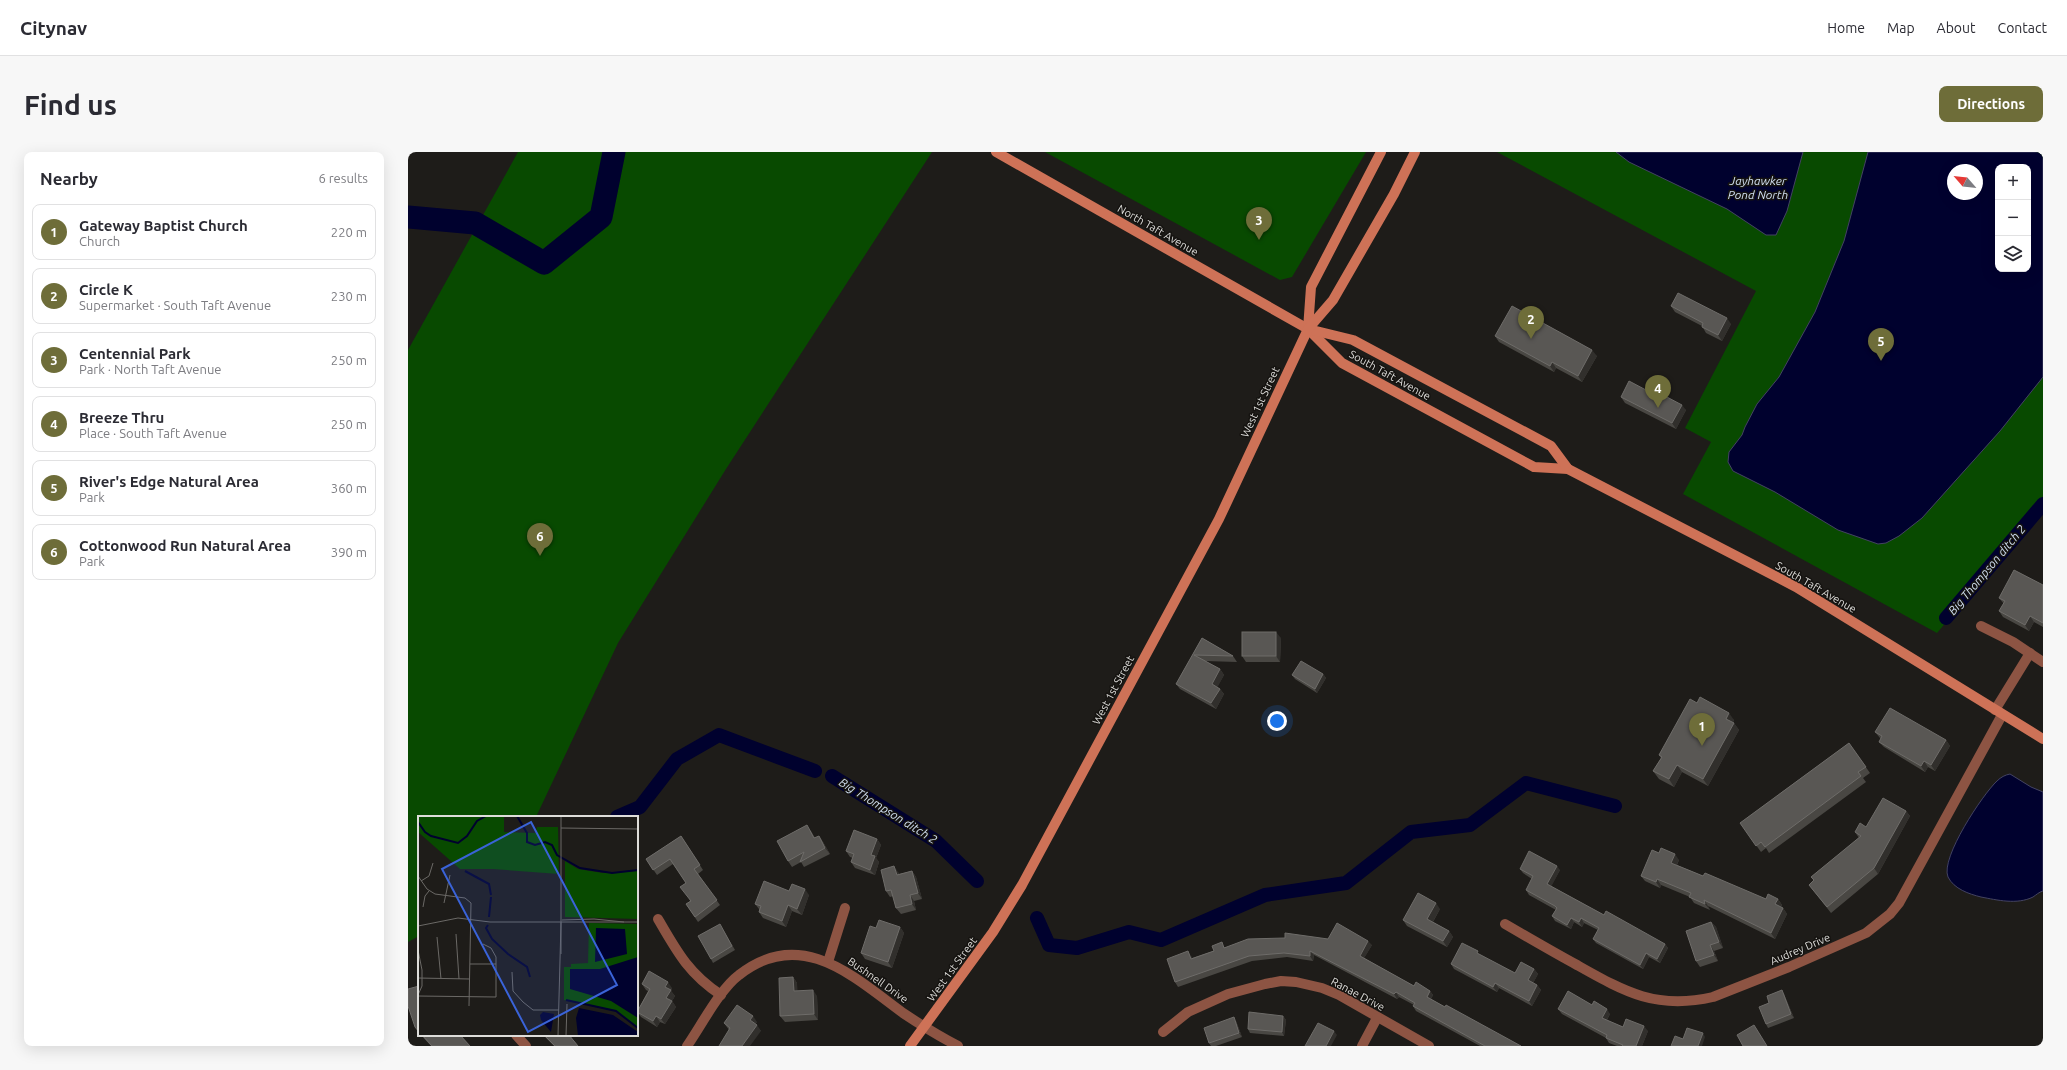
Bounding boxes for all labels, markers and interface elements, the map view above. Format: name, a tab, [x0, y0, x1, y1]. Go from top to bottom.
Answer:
text: Citynav	[20, 17, 87, 39]
text: Home	[1827, 20, 1865, 36]
text: Map	[1887, 20, 1915, 36]
text: About	[1937, 20, 1976, 36]
text: Contact	[1998, 20, 2047, 36]
button: Directions	[1939, 86, 2043, 122]
text: Find us	[24, 89, 117, 120]
north arrow	[1947, 164, 1983, 200]
map controls	[1995, 164, 2031, 272]
button: +	[1995, 164, 2031, 200]
text: Nearby	[40, 169, 98, 188]
text: 6 results	[318, 171, 368, 185]
water label: Jayhawker Pond North	[1728, 174, 1788, 201]
button: −	[1995, 200, 2031, 236]
street label: North Taft Avenue	[1116, 202, 1200, 258]
pin: 3	[1246, 207, 1272, 240]
text: Gateway Baptist Church	[79, 217, 248, 234]
text: 1	[50, 225, 58, 239]
text: 220 m	[331, 225, 367, 239]
text: Church	[79, 234, 120, 248]
button: layers	[1995, 236, 2031, 272]
text: Circle K	[79, 281, 133, 298]
text: 2	[50, 289, 58, 303]
text: 230 m	[331, 289, 367, 303]
text: Supermarket · South Taft Avenue	[79, 298, 271, 312]
pin: 2	[1518, 306, 1544, 339]
pin: 5	[1868, 328, 1894, 361]
text: Centennial Park	[79, 345, 191, 362]
street label: South Taft Avenue	[1347, 348, 1433, 402]
text: 3	[50, 353, 58, 367]
text: 250 m	[331, 353, 367, 367]
text: Park · North Taft Avenue	[79, 362, 222, 376]
street label: West 1st Street	[1238, 364, 1282, 439]
pin: 4	[1645, 375, 1671, 408]
text: Breeze Thru	[79, 409, 164, 426]
text: 4	[50, 417, 58, 431]
text: 250 m	[331, 417, 367, 431]
text: Place · South Taft Avenue	[79, 426, 227, 440]
text: River's Edge Natural Area	[79, 473, 259, 490]
text: 5	[50, 481, 58, 495]
text: 360 m	[331, 481, 367, 495]
text: Park	[79, 490, 105, 504]
water label: Big Thompson ditch 2	[1945, 522, 2028, 617]
pin: 6	[527, 523, 553, 556]
text: Cottonwood Run Natural Area	[79, 537, 291, 554]
text: 6	[50, 545, 58, 559]
text: 390 m	[331, 545, 367, 559]
text: Park	[79, 554, 105, 568]
street label: South Taft Avenue	[1774, 559, 1858, 615]
street label: West 1st Street	[1090, 653, 1137, 726]
your location	[1267, 711, 1287, 731]
pin: 1	[1689, 713, 1715, 746]
water label: Big Thompson ditch 2	[837, 775, 940, 846]
inset map	[418, 816, 638, 1036]
street label: Audrey Drive	[1768, 931, 1832, 967]
street label: West 1st Street	[925, 934, 980, 1003]
street label: Bushnell Drive	[845, 955, 911, 1005]
street label: Ranae Drive	[1329, 975, 1387, 1013]

